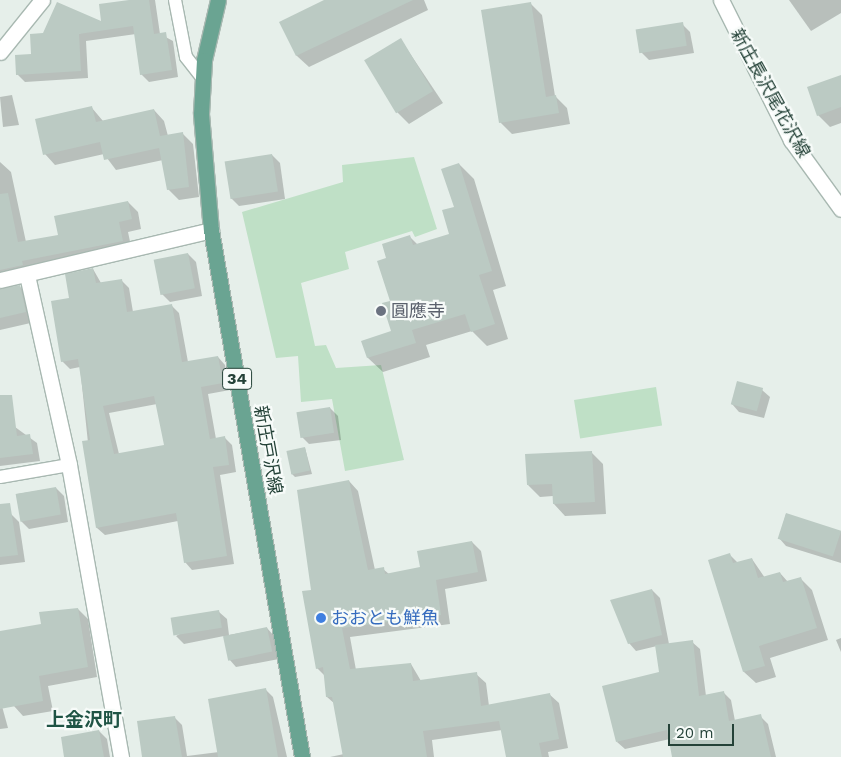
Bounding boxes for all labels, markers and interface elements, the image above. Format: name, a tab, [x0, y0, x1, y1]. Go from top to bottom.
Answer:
street label: 新庄長沢尾花沢線	[726, 25, 814, 161]
place label: 圓應寺	[391, 300, 445, 322]
marker: 圓應寺	[375, 305, 387, 317]
road number: 34	[222, 366, 252, 392]
street label: 新庄戸沢線	[250, 404, 286, 496]
place label: おおとも鮮魚	[331, 607, 439, 629]
marker: おおとも鮮魚	[315, 612, 327, 624]
district label: 上金沢町	[46, 709, 122, 731]
scale bar	[671, 714, 737, 746]
text: 20 m	[676, 724, 714, 742]

